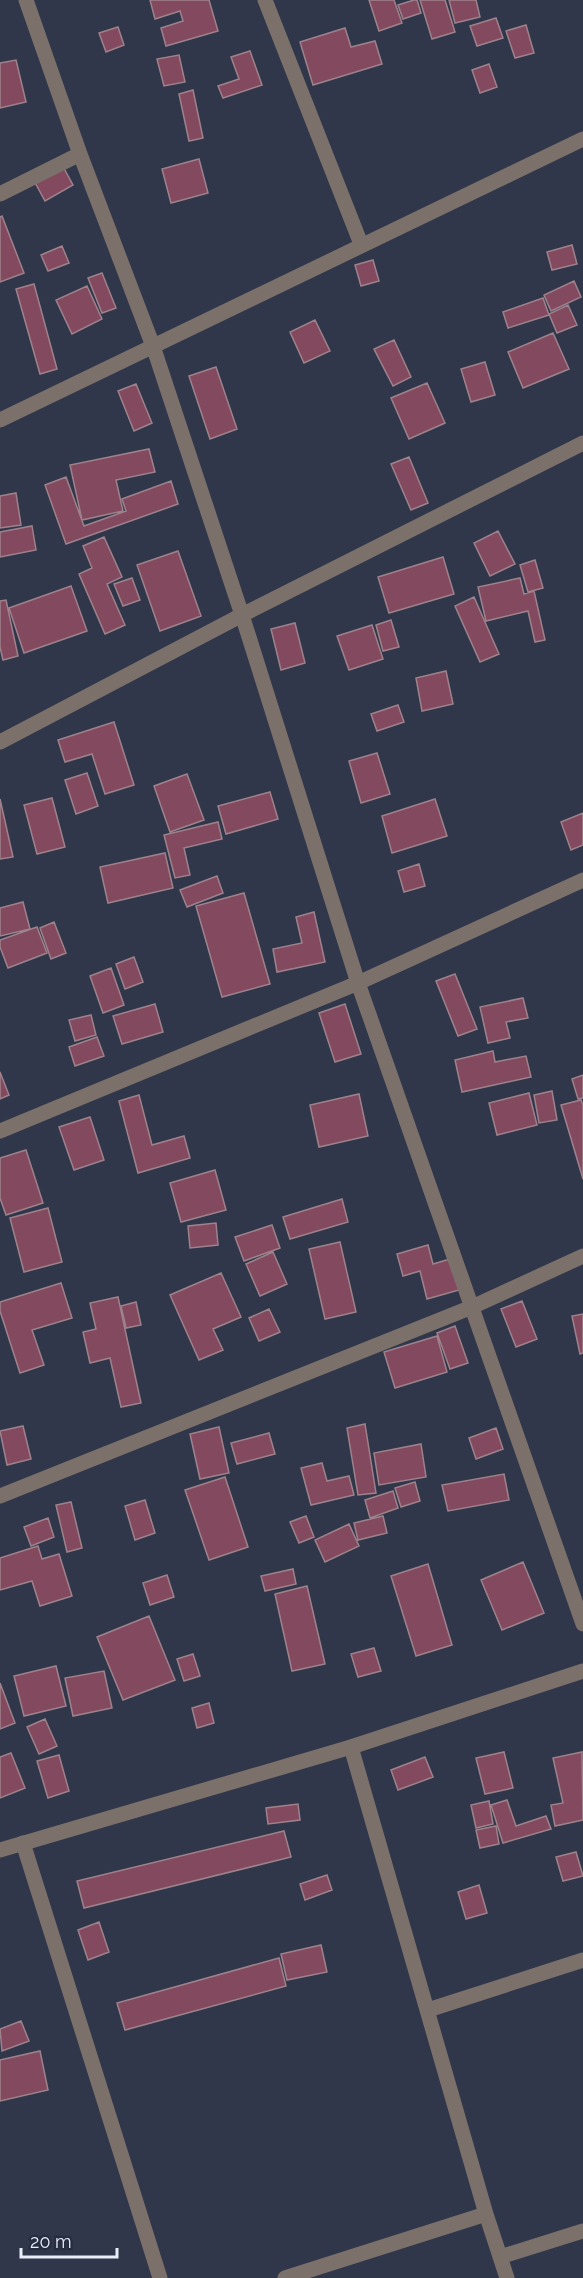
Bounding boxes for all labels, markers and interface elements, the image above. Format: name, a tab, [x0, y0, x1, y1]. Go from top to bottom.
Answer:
scale bar	[21, 2221, 117, 2259]
text: 20 m	[30, 2231, 72, 2252]

